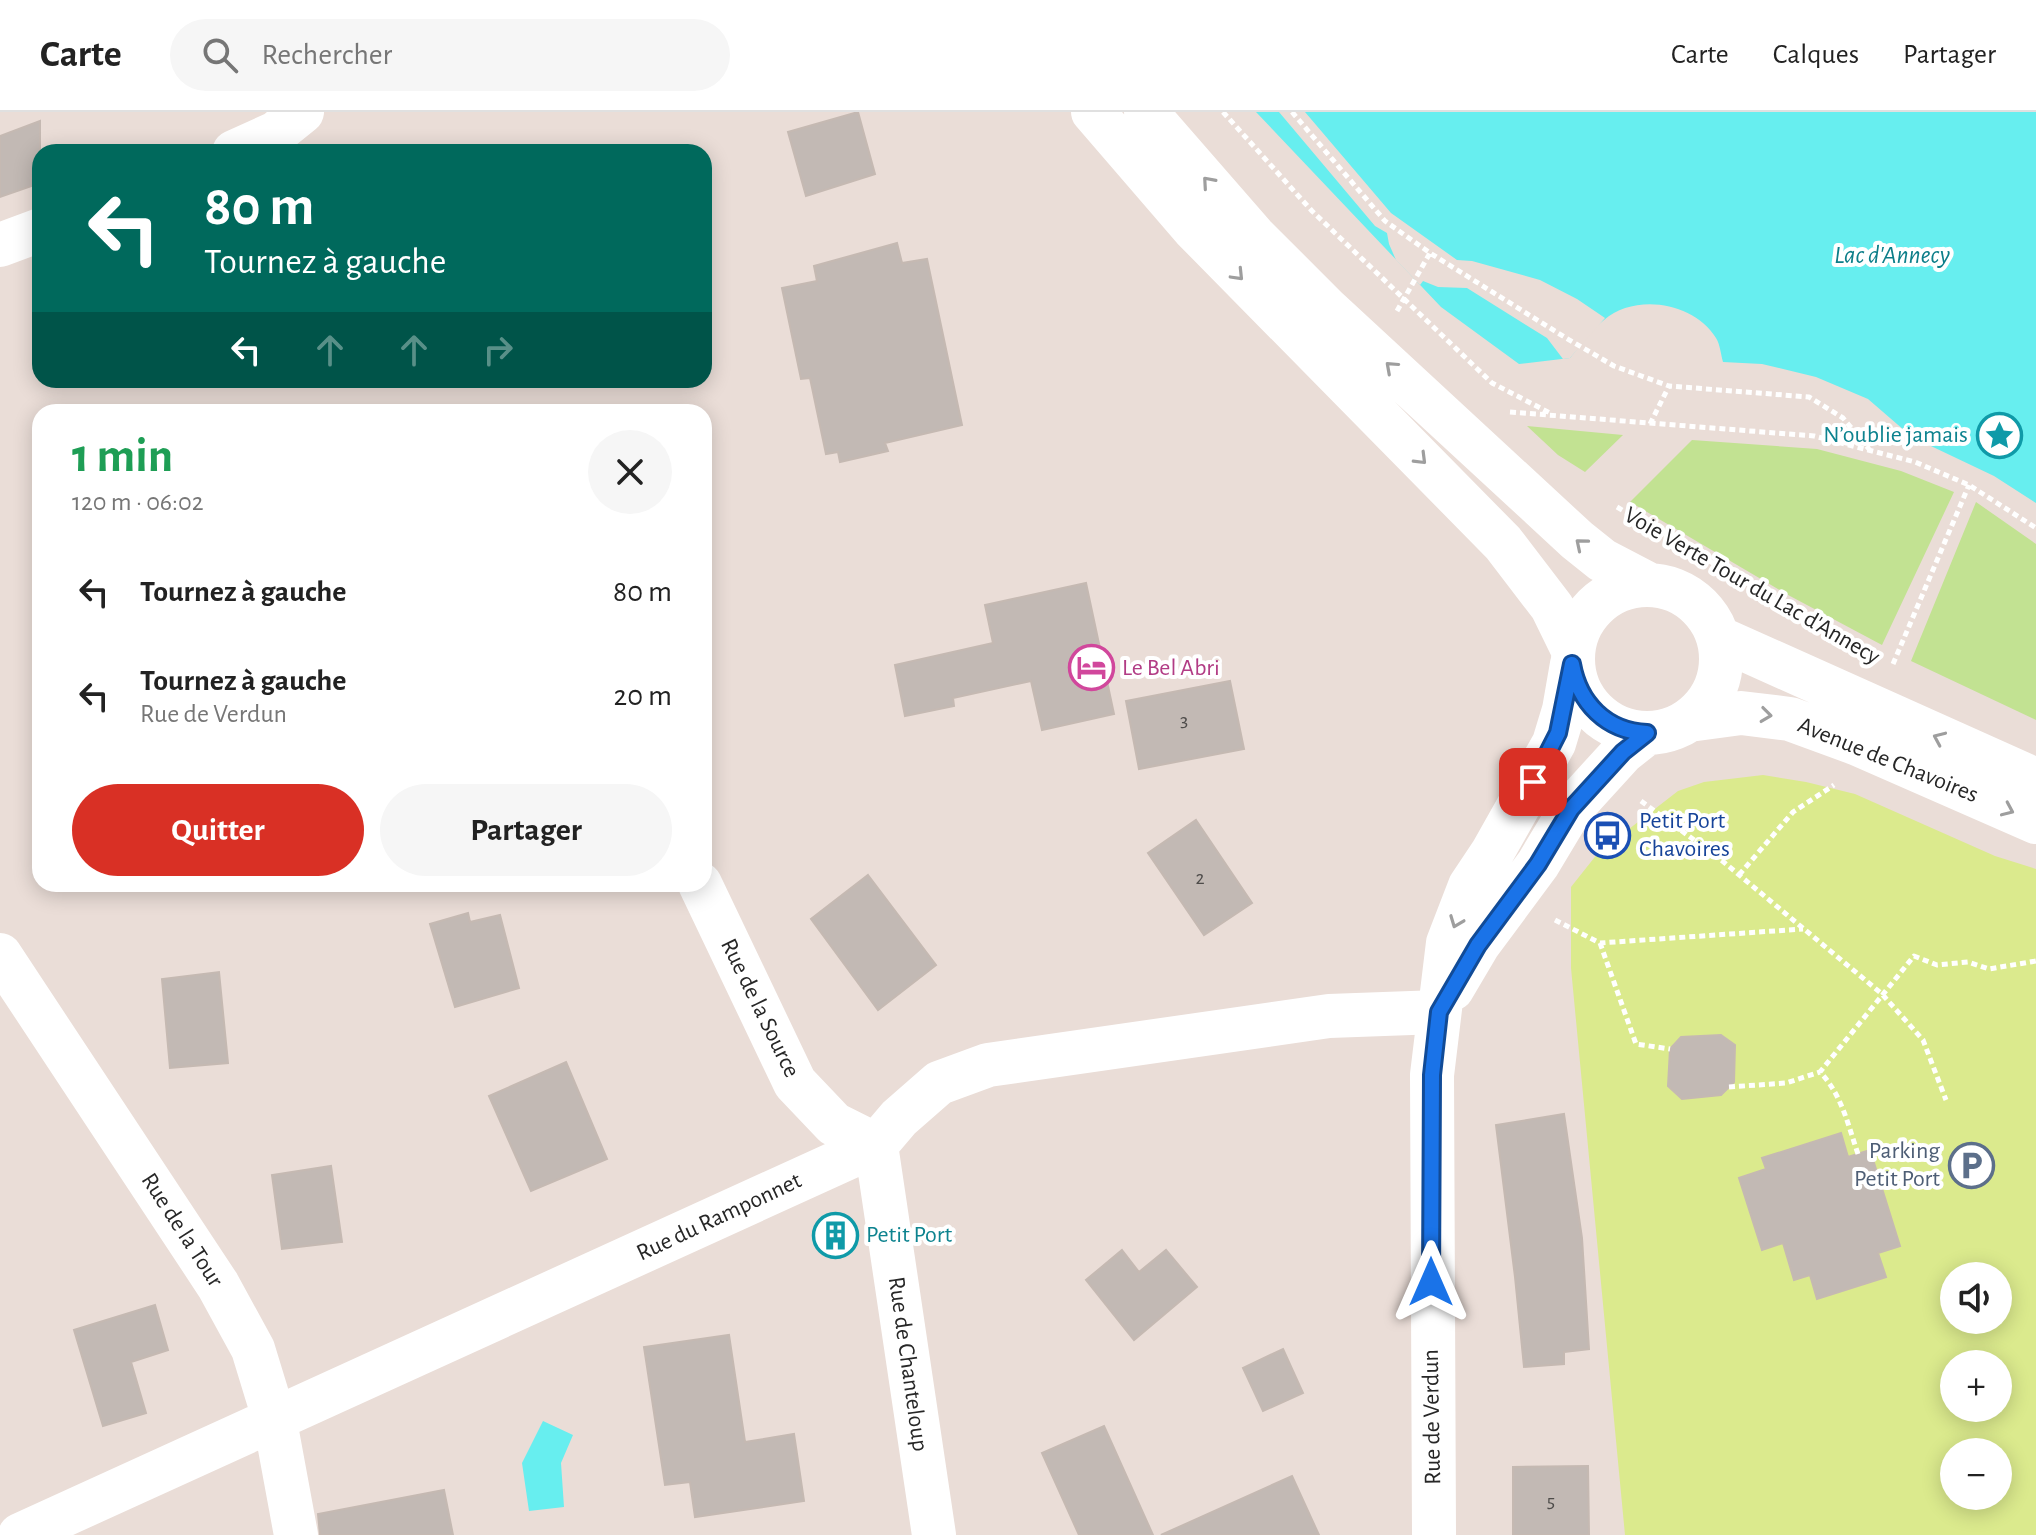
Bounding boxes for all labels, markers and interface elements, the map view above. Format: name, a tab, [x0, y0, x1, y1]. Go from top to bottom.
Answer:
search box	[170, 19, 730, 91]
icon: search	[198, 33, 242, 77]
text: Carte	[40, 36, 122, 74]
text: Rechercher	[262, 40, 392, 70]
text: Carte	[1671, 41, 1729, 69]
text: Calques	[1773, 41, 1859, 69]
text: Partager	[1903, 41, 1996, 69]
icon: left	[72, 176, 176, 280]
one-way arrow	[1203, 177, 1217, 192]
text: 80 m	[204, 179, 314, 235]
water label: Lac d'Annecy	[1834, 242, 1950, 268]
text: Tournez à gauche	[204, 244, 446, 280]
one-way arrow	[1228, 265, 1242, 280]
icon: left	[224, 328, 268, 372]
icon: ahead	[308, 328, 352, 372]
icon: ahead	[392, 328, 436, 372]
icon: right	[476, 328, 520, 372]
one-way arrow	[1386, 361, 1400, 376]
place icon: N’oublie jamais	[1975, 411, 2023, 459]
place label: N’oublie jamais	[1823, 423, 1968, 447]
button: close	[588, 430, 672, 514]
text: 1 min	[72, 433, 173, 481]
one-way arrow	[1412, 450, 1426, 464]
text: 120 m · 06:02	[72, 489, 204, 515]
street label: Voie Verte Tour du Lac d'Annecy	[1620, 503, 1884, 669]
one-way arrow	[1576, 539, 1590, 554]
icon: left	[72, 570, 116, 614]
text: Tournez à gauche	[140, 577, 347, 607]
text: 80 m	[613, 577, 672, 607]
hotel icon: Le Bel Abri	[1067, 644, 1115, 692]
place label: Le Bel Abri	[1122, 656, 1220, 680]
text: Tournez à gauche	[140, 666, 347, 696]
icon: left	[72, 674, 116, 718]
text: 20 m	[614, 681, 672, 711]
text: Rue de Verdun	[140, 701, 287, 727]
one-way arrow	[1759, 706, 1773, 723]
house number: 3	[1180, 710, 1188, 730]
street label: Avenue de Chavoires	[1794, 713, 1982, 807]
one-way arrow	[1933, 731, 1947, 747]
pin	[1499, 748, 1567, 816]
icon: arrive	[1511, 760, 1555, 804]
button: Quitter	[72, 784, 364, 876]
button: Partager	[380, 784, 672, 876]
one-way arrow	[1999, 800, 2014, 816]
place label: Petit Port Chavoires	[1639, 809, 1730, 861]
bus stop icon: Petit Port Chavoires	[1584, 811, 1632, 859]
house number: 2	[1195, 868, 1205, 888]
one-way arrow	[1449, 914, 1466, 928]
street label: Rue de la Source	[716, 935, 804, 1081]
place label: Parking Petit Port	[1854, 1139, 1940, 1191]
parking icon: Parking Petit Port	[1947, 1141, 1995, 1189]
street label: Rue du Ramponnet	[633, 1168, 805, 1266]
street label: Rue de la Tour	[136, 1169, 228, 1291]
building icon: Petit Port	[811, 1211, 859, 1259]
place label: Petit Port	[866, 1223, 952, 1247]
position arrow	[1389, 1240, 1473, 1324]
map controls	[1940, 1262, 2012, 1510]
button: sound	[1940, 1262, 2012, 1334]
street label: Rue de Chanteloup	[884, 1275, 932, 1453]
street label: Rue de Verdun	[1419, 1349, 1445, 1485]
button: +	[1940, 1350, 2012, 1422]
button: −	[1940, 1438, 2012, 1510]
house number: 5	[1547, 1491, 1555, 1511]

